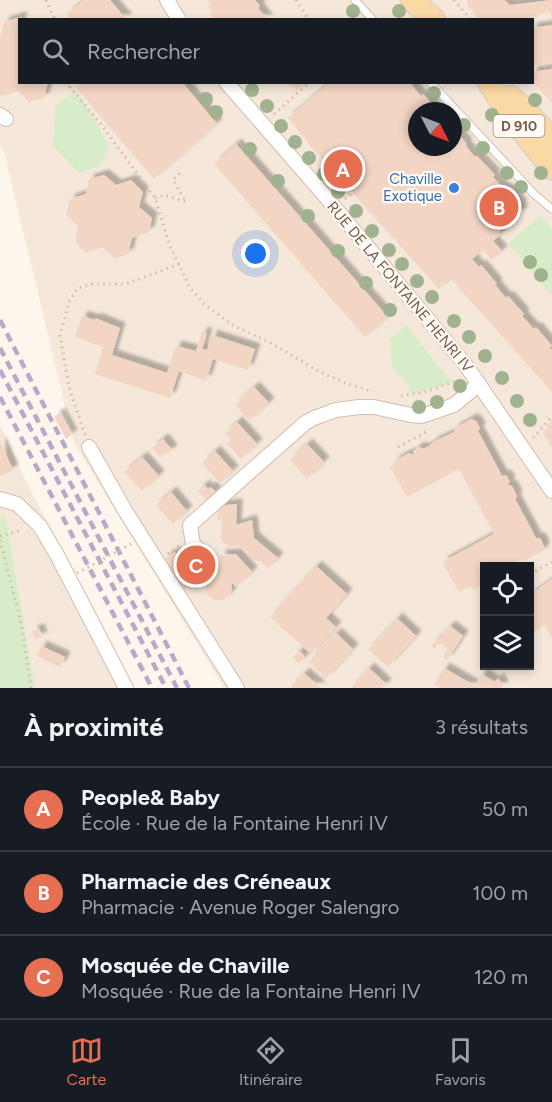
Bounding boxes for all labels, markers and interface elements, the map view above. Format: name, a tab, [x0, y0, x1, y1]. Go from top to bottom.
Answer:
search box	[18, 18, 534, 84]
icon: search	[39, 35, 72, 68]
text: Rechercher	[87, 38, 200, 65]
north arrow	[408, 102, 462, 156]
road number: D 910	[494, 115, 544, 137]
pin: A	[324, 146, 362, 192]
place label: Chaville Exotique	[383, 170, 442, 205]
marker: Chaville Exotique	[447, 181, 461, 195]
pin: B	[480, 184, 518, 230]
street label: RUE DE LA FONTAINE HENRI IV	[323, 198, 477, 377]
your location	[241, 239, 270, 268]
pin: C	[176, 542, 216, 588]
map controls	[480, 562, 534, 670]
button: locate	[480, 562, 534, 616]
button: layers	[480, 616, 534, 670]
text: À proximité	[24, 711, 164, 743]
text: 3 résultats	[435, 715, 528, 739]
text: People& Baby	[81, 784, 220, 811]
text: A	[36, 797, 51, 821]
text: 50 m	[482, 797, 528, 821]
text: École · Rue de la Fontaine Henri IV	[81, 811, 388, 835]
text: Pharmacie des Créneaux	[81, 868, 331, 895]
text: B	[37, 881, 50, 905]
text: 100 m	[472, 881, 528, 905]
text: Pharmacie · Avenue Roger Salengro	[81, 895, 399, 919]
text: Mosquée de Chaville	[81, 952, 290, 979]
text: C	[36, 965, 51, 989]
text: 120 m	[474, 965, 528, 989]
text: Mosquée · Rue de la Fontaine Henri IV	[81, 979, 421, 1003]
tab: Carte	[66, 1034, 106, 1089]
tab: Itinéraire	[239, 1034, 302, 1089]
tab: Favoris	[435, 1034, 486, 1089]

